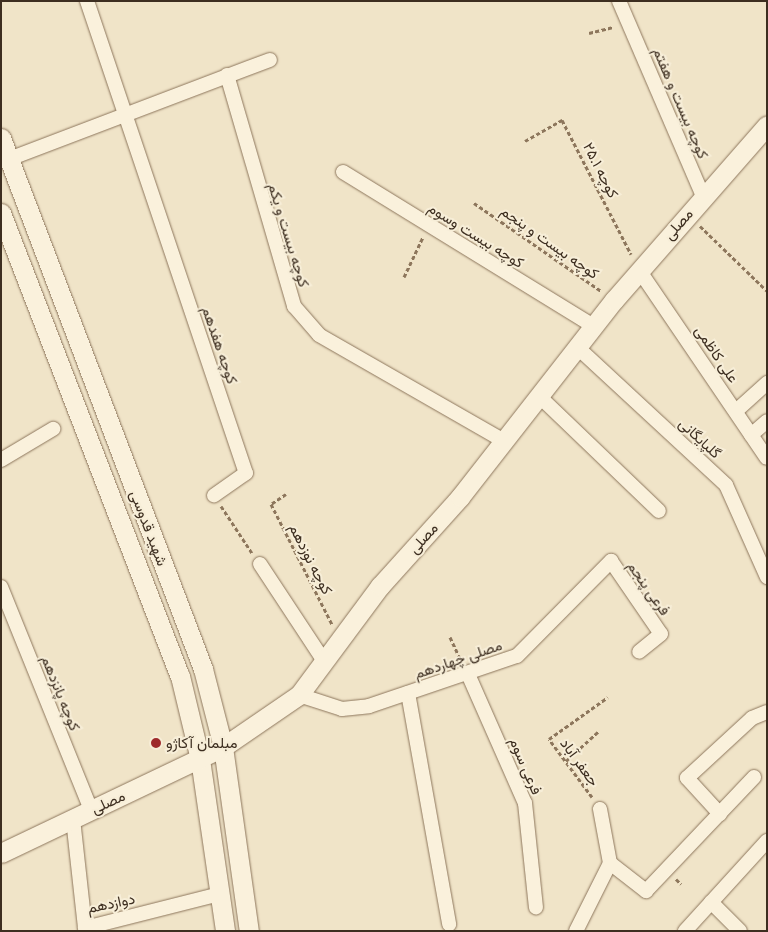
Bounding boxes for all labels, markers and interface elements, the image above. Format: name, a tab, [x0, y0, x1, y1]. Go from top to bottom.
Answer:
street label: کوچه بیست و هفتم	[649, 45, 713, 161]
street label: کوچه ۲۵.۱	[579, 139, 623, 201]
street label: کوچه بیست و یکم	[265, 181, 313, 289]
street label: کوچه بیست وسوم	[425, 198, 527, 272]
street label: کوچه بیست و پنجم	[497, 201, 603, 283]
street label: مصلی	[660, 205, 696, 243]
street label: کوچه هفدهم	[198, 304, 242, 386]
street label: علی کاظمی	[691, 322, 743, 386]
street label: گلپایگانی	[675, 414, 725, 462]
street label: شهید قدوسی	[126, 488, 172, 568]
street label: مصلی	[404, 519, 442, 557]
street label: کوچه نوزدهم	[285, 521, 337, 597]
street label: فرعی پنجم	[624, 557, 674, 619]
street label: مصلی چهاردهم	[412, 636, 504, 682]
street label: کوچه پانزدهم	[38, 653, 84, 733]
place label: مبلمان آکاژو	[166, 734, 238, 752]
street label: فرعی سوم	[506, 735, 546, 797]
street label: جعفر آباد	[557, 735, 603, 789]
marker: مبلمان آکاژو	[150, 737, 162, 749]
street label: مصلی	[88, 786, 128, 818]
street label: دوازدهم	[85, 889, 137, 917]

